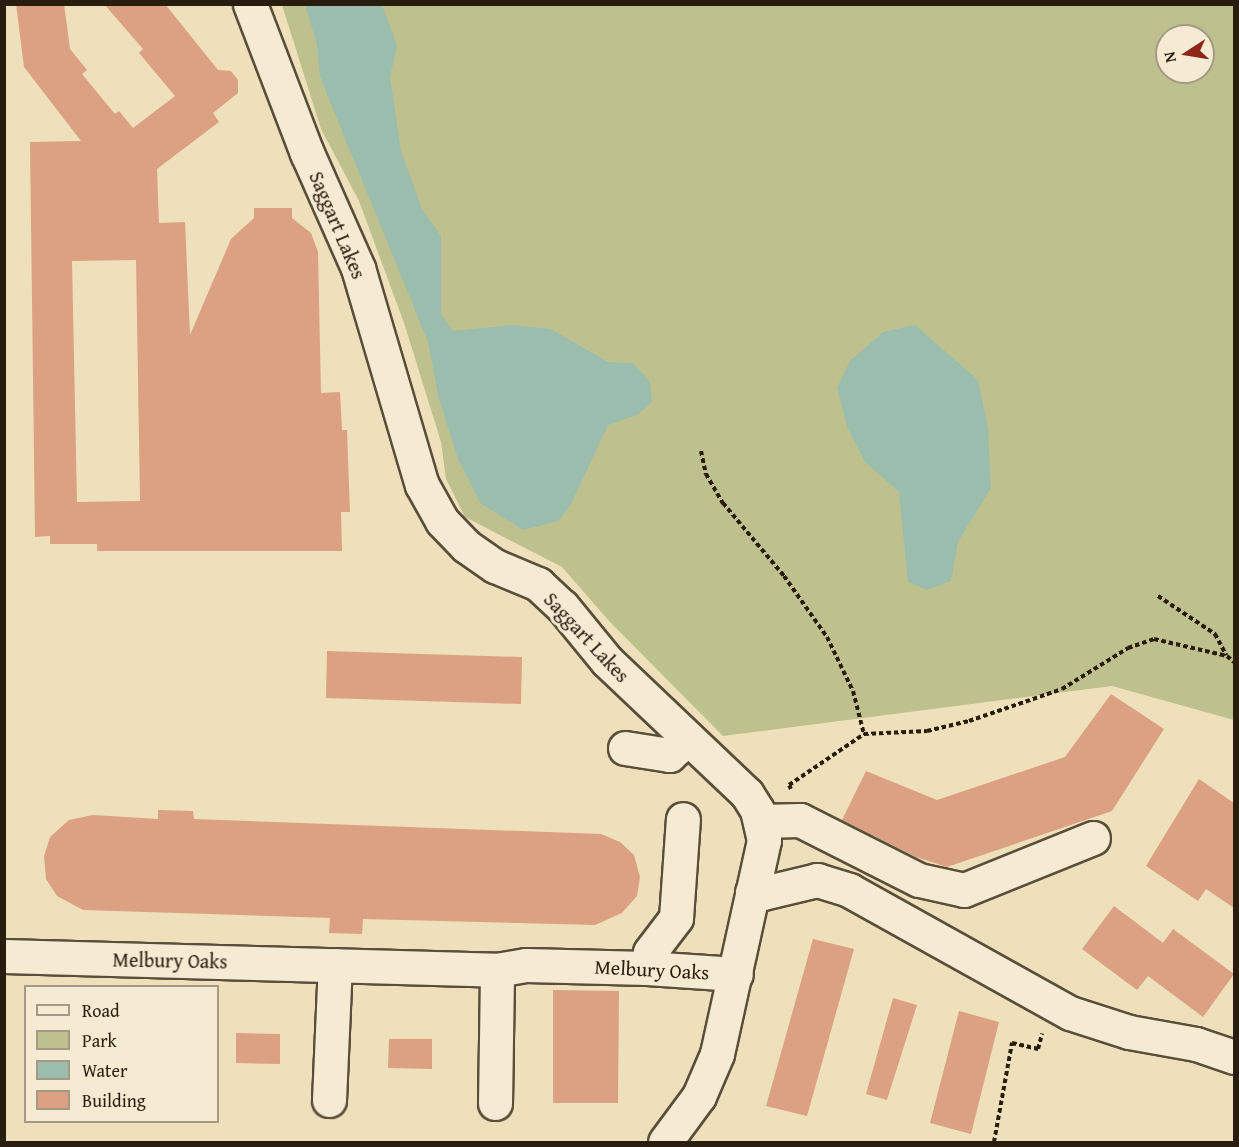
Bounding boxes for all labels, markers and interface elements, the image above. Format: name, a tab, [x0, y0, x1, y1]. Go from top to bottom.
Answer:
north arrow	[1155, 24, 1215, 84]
text: N	[1157, 50, 1182, 65]
street label: Saggart Lakes	[305, 168, 371, 282]
street label: Saggart Lakes	[539, 587, 635, 687]
street label: Melbury Oaks	[112, 947, 228, 973]
street label: Melbury Oaks	[594, 954, 710, 984]
legend	[24, 985, 219, 1123]
text: Road	[82, 997, 120, 1024]
text: Park	[82, 1027, 117, 1054]
text: Water	[82, 1057, 127, 1084]
text: Building	[82, 1087, 146, 1114]

